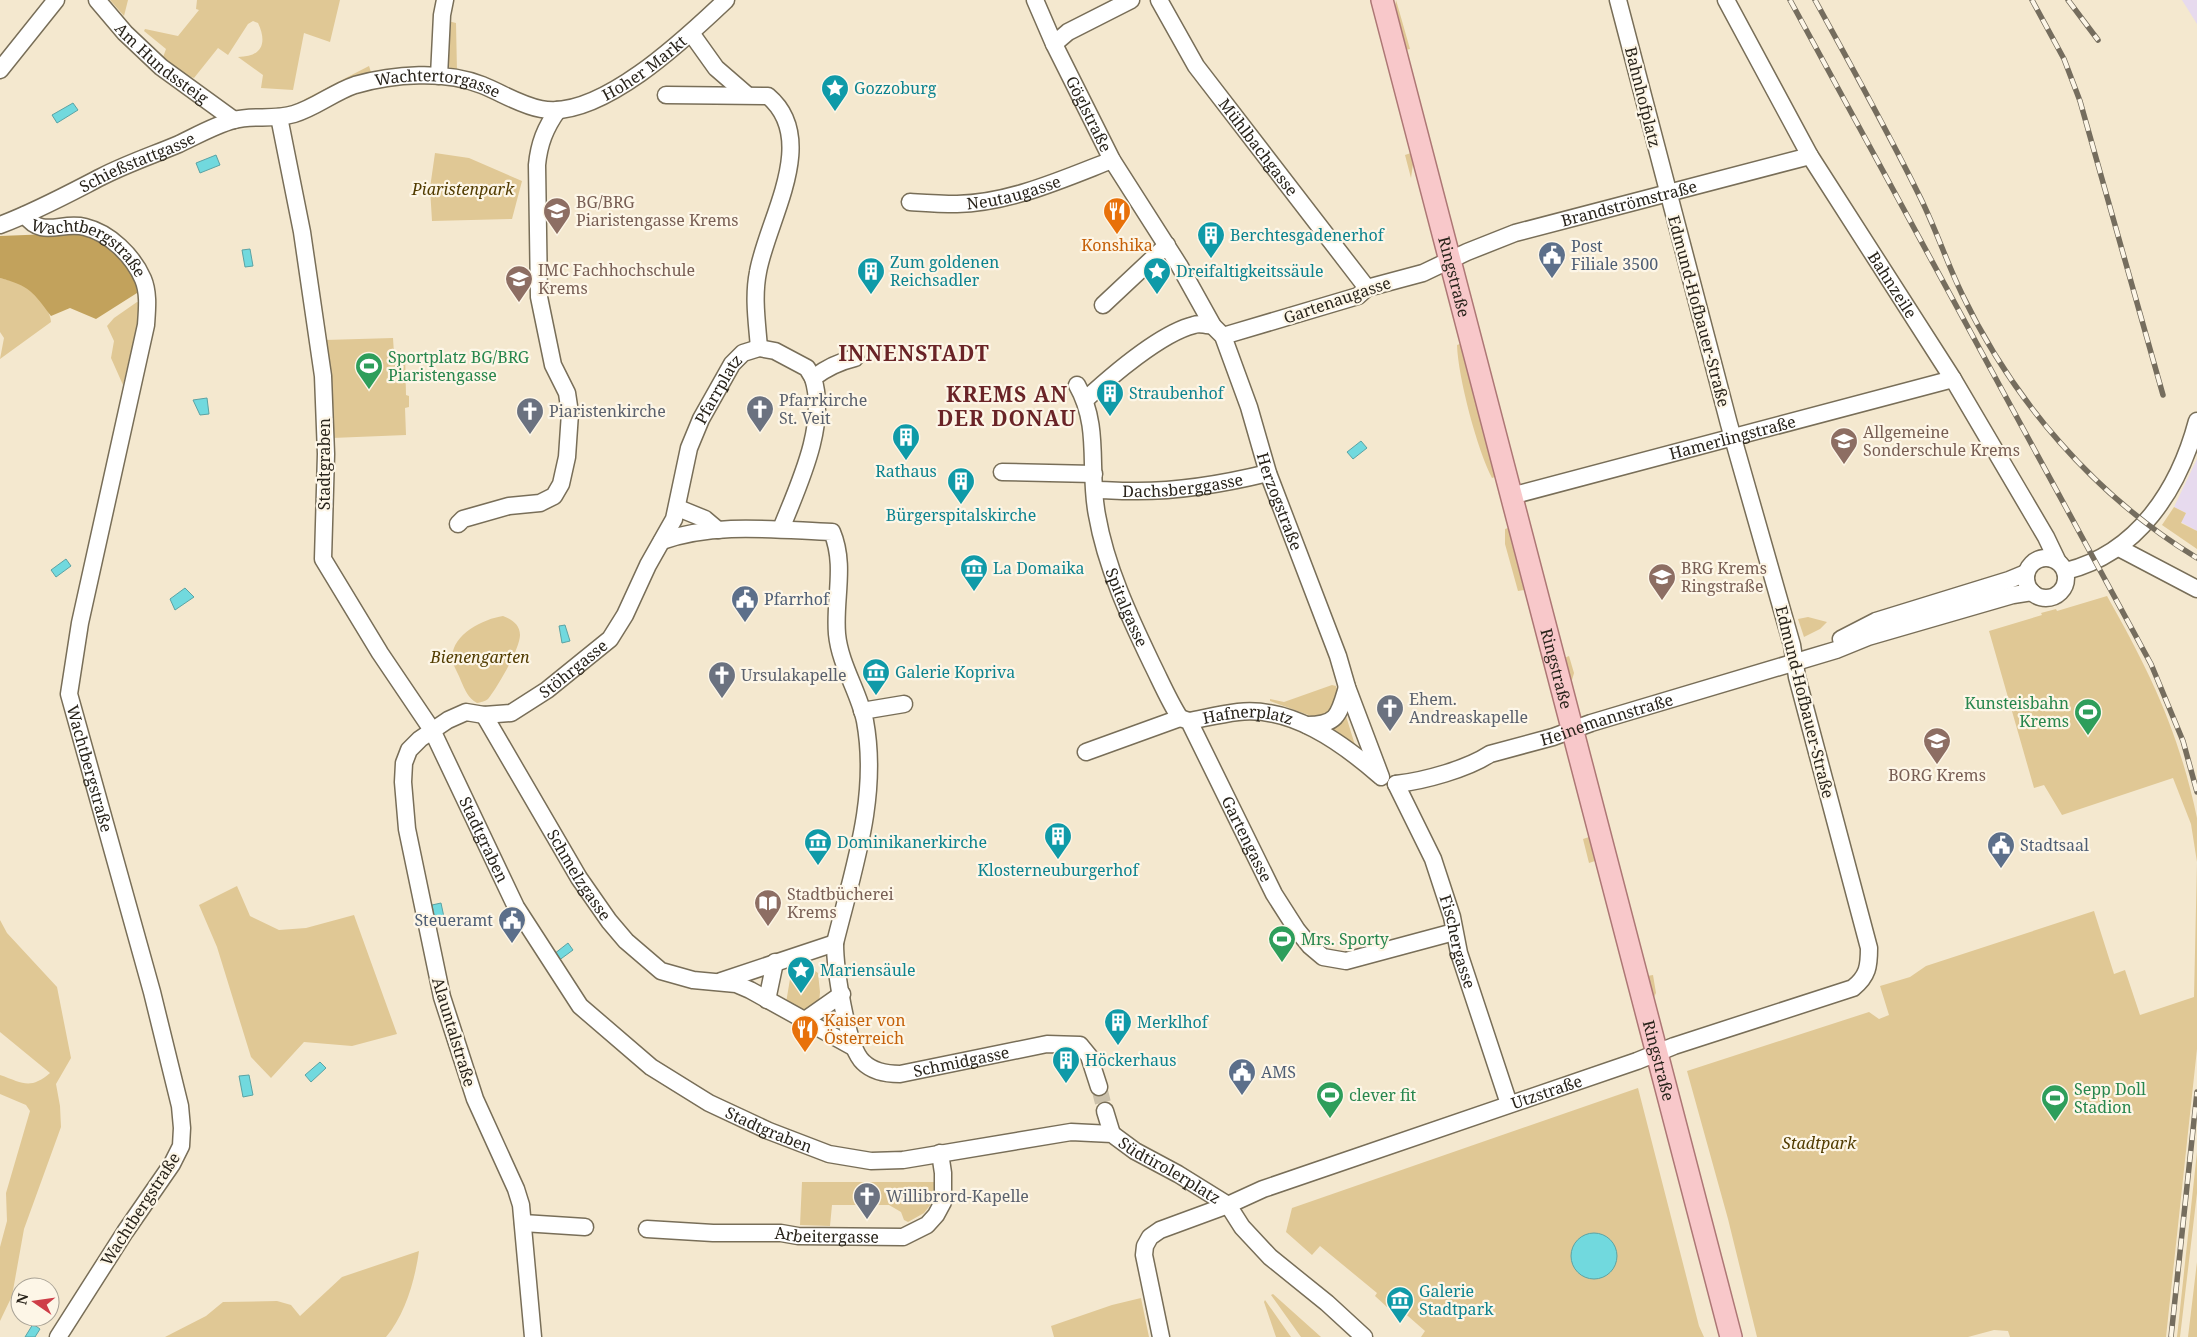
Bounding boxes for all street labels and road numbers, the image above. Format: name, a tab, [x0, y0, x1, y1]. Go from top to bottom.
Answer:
street label: Am Hundssteig	[110, 18, 213, 109]
street label: Hoher Markt	[598, 30, 691, 106]
street label: Bahnhofplatz	[1620, 44, 1666, 150]
street label: Wachtertorgasse	[373, 64, 504, 103]
street label: Göglstraße	[1061, 72, 1117, 156]
street label: Mühlbachgasse	[1214, 94, 1303, 200]
street label: Schießstattgasse	[75, 127, 199, 197]
street label: Neutaugasse	[966, 170, 1064, 215]
street label: Brandströmstraße	[1559, 175, 1699, 232]
street label: Edmund-Hofbauer-Straße	[1663, 213, 1735, 409]
street label: Wachtbergstraße	[28, 214, 151, 281]
street label: Ringstraße	[1433, 234, 1475, 319]
street label: Bahnzeile	[1863, 247, 1922, 322]
street label: Gartenaugasse	[1280, 271, 1394, 329]
street label: Pfarrplatz	[689, 349, 747, 428]
street label: Hamerlingstraße	[1667, 410, 1798, 465]
street label: Stadtgraben	[313, 418, 335, 510]
street label: Herzogstraße	[1252, 450, 1308, 554]
street label: Dachsberggasse	[1122, 468, 1245, 502]
street label: Spitalgasse	[1101, 565, 1153, 650]
street label: Edmund-Hofbauer-Straße	[1770, 604, 1840, 800]
street label: Ringstraße	[1535, 626, 1578, 711]
street label: Stöhrgasse	[535, 634, 612, 703]
street label: Heinemannstraße	[1538, 688, 1676, 751]
street label: Hafnerplatz	[1201, 700, 1297, 730]
street label: Wachtbergstraße	[62, 703, 118, 835]
street label: Gartengasse	[1217, 792, 1277, 886]
street label: Stadtgraben	[454, 793, 514, 886]
street label: Schmelzgasse	[542, 825, 616, 925]
street label: Fischergasse	[1434, 892, 1481, 992]
street label: Alauntalstraße	[427, 975, 481, 1089]
street label: Ringstraße	[1638, 1018, 1680, 1103]
street label: Schmidgasse	[911, 1041, 1011, 1082]
street label: Utzstraße	[1508, 1070, 1585, 1114]
street label: Stadtgraben	[722, 1101, 815, 1158]
street label: Südtirolerplatz	[1114, 1131, 1225, 1209]
street label: Wachtbergstraße	[95, 1148, 185, 1270]
street label: Arbeitergasse	[775, 1222, 879, 1248]

